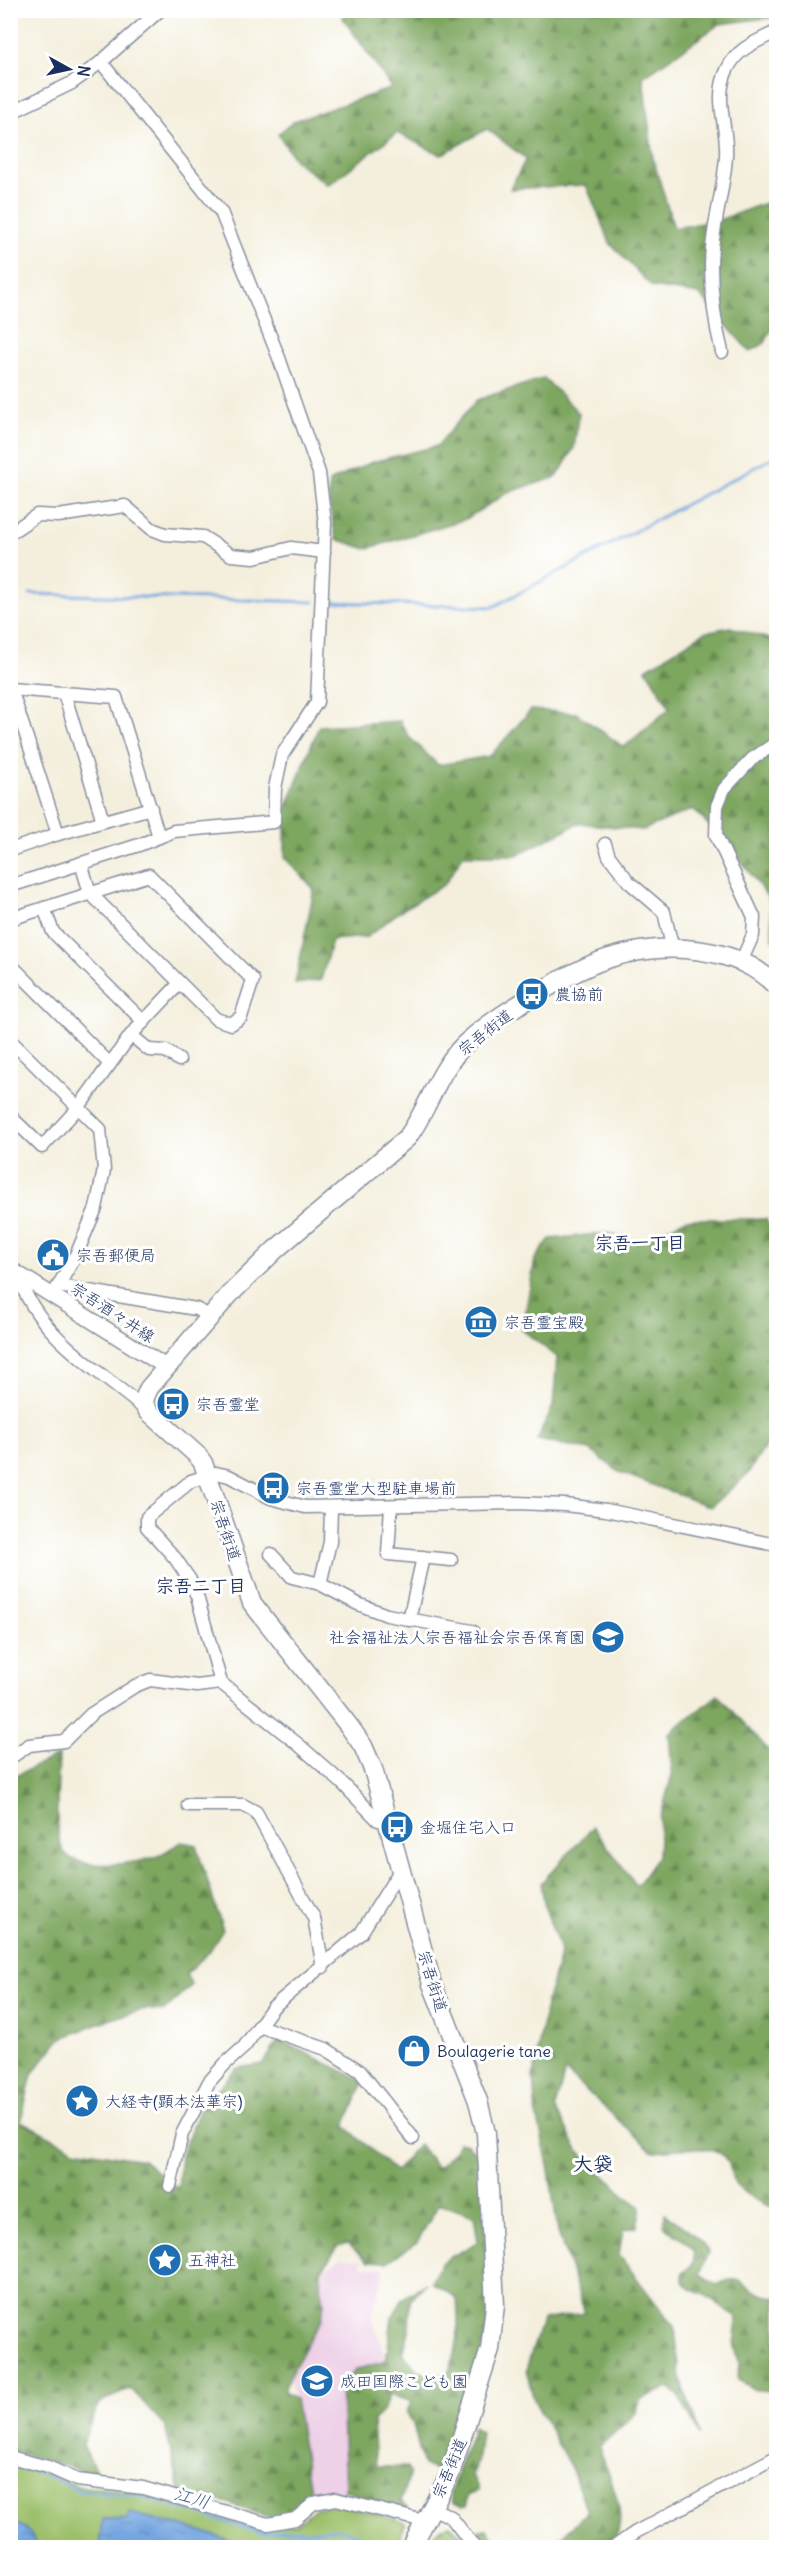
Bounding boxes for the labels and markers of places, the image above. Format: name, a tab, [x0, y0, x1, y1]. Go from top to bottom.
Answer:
bus stop icon: 農協前	[514, 976, 550, 1012]
place label: 農協前	[555, 984, 603, 1004]
public building icon: 宗吾郵便局	[35, 1237, 71, 1273]
place label: 宗吾郵便局	[76, 1245, 156, 1265]
museum icon: 宗吾霊宝殿	[463, 1304, 499, 1340]
place label: 宗吾霊宝殿	[504, 1312, 584, 1332]
bus stop icon: 宗吾霊堂	[155, 1386, 191, 1422]
place label: 宗吾霊堂	[196, 1394, 260, 1414]
bus stop icon: 宗吾霊堂大型駐車場前	[255, 1470, 291, 1506]
place label: 宗吾霊堂大型駐車場前	[296, 1478, 456, 1498]
school or university icon: 社会福祉法人宗吾福祉会宗吾保育園	[590, 1619, 626, 1655]
place label: 社会福祉法人宗吾福祉会宗吾保育園	[329, 1627, 585, 1647]
bus stop icon: 金堀住宅入口	[379, 1809, 415, 1845]
place label: 金堀住宅入口	[420, 1817, 516, 1837]
shop icon: Boulagerie tane	[396, 2033, 432, 2069]
place label: Boulagerie tane	[437, 2041, 551, 2061]
place icon: 大経寺(顕本法華宗)	[64, 2083, 100, 2119]
place label: 大経寺(顕本法華宗)	[105, 2091, 243, 2111]
place icon: 五神社	[147, 2242, 183, 2278]
place label: 五神社	[188, 2250, 236, 2270]
school or university icon: 成田国際こども園	[299, 2363, 335, 2399]
place label: 成田国際こども園	[340, 2371, 468, 2391]

